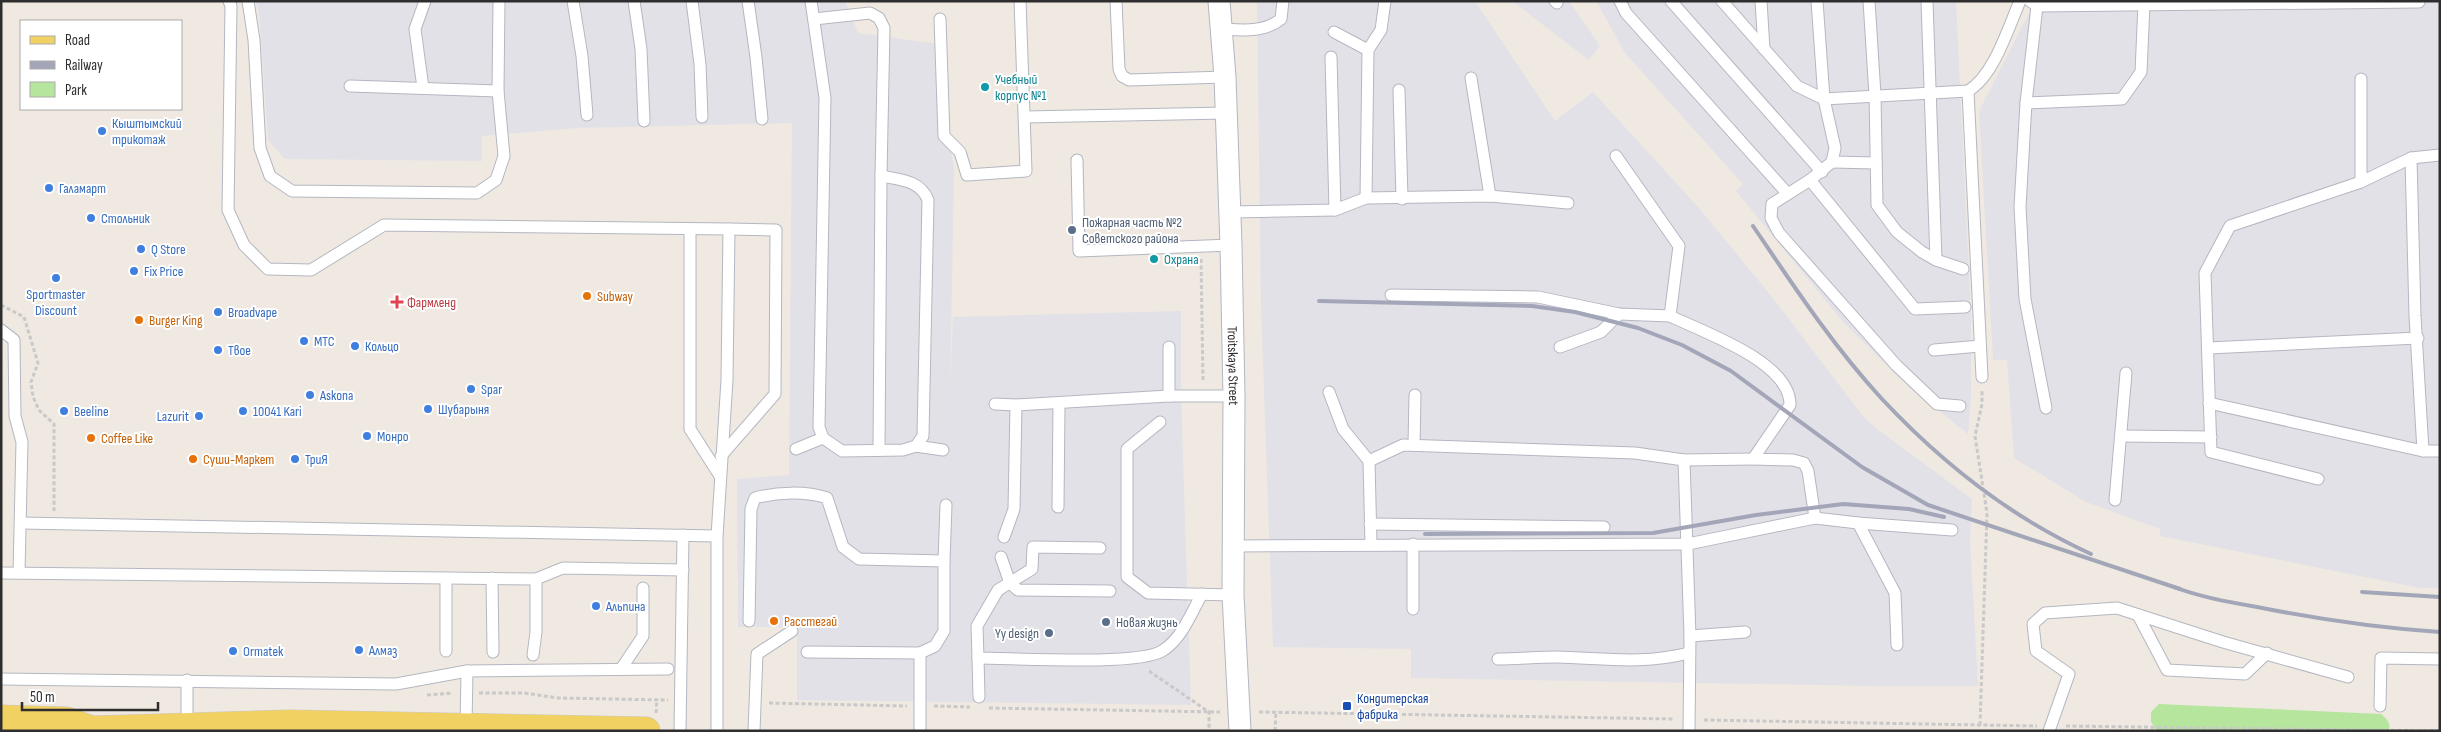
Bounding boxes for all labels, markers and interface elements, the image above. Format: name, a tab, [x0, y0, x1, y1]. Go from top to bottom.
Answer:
legend	[20, 20, 182, 110]
text: Road	[65, 31, 90, 50]
text: Railway	[65, 56, 103, 75]
place label: Учебный корпус №1	[995, 71, 1046, 104]
text: Park	[65, 81, 87, 100]
marker: Учебный корпус №1	[979, 81, 991, 93]
place label: Кыштымский трикотаж	[112, 115, 182, 148]
marker: Кыштымский трикотаж	[96, 125, 108, 137]
place label: Галамарт	[59, 180, 106, 197]
marker: Галамарт	[43, 182, 55, 194]
place label: Стольник	[101, 210, 151, 227]
marker: Стольник	[85, 212, 97, 224]
place label: Пожарная часть №2 Советского района	[1082, 214, 1182, 247]
marker: Пожарная часть №2 Советского района	[1066, 224, 1078, 236]
place label: Q Store	[151, 241, 186, 258]
marker: Q Store	[135, 243, 147, 255]
place label: Охрана	[1164, 251, 1199, 268]
marker: Охрана	[1148, 253, 1160, 265]
place label: Fix Price	[144, 263, 183, 280]
marker: Fix Price	[128, 265, 140, 277]
marker: Sportmaster Discount	[50, 272, 62, 284]
place label: Sportmaster Discount	[26, 286, 86, 319]
place label: Subway	[597, 288, 634, 305]
marker: Subway	[581, 290, 593, 302]
place label: Фармленд	[407, 294, 456, 311]
marker: Фармленд	[391, 296, 403, 308]
place label: Broadvape	[228, 304, 277, 321]
marker: Broadvape	[212, 306, 224, 318]
place label: Burger King	[149, 312, 203, 329]
marker: Burger King	[133, 314, 145, 326]
street label: Troitskaya Street	[1224, 326, 1242, 405]
place label: МТС	[314, 333, 335, 350]
marker: МТС	[298, 335, 310, 347]
place label: Кольцо	[365, 338, 399, 355]
marker: Кольцо	[349, 340, 361, 352]
place label: Твое	[228, 342, 251, 359]
marker: Твое	[212, 344, 224, 356]
place label: Spar	[481, 381, 502, 398]
marker: Spar	[465, 383, 477, 395]
place label: Askona	[319, 387, 353, 404]
marker: Askona	[304, 389, 316, 401]
place label: Шубарыня	[438, 401, 489, 418]
place label: Beeline	[74, 403, 109, 420]
place label: 10041 Kari	[253, 403, 302, 420]
marker: Шубарыня	[422, 403, 434, 415]
marker: Beeline	[58, 405, 70, 417]
marker: 10041 Kari	[237, 405, 249, 417]
place label: Lazurit	[157, 408, 189, 425]
marker: Lazurit	[193, 410, 205, 422]
place label: Монро	[377, 428, 409, 445]
place label: Coffee Like	[101, 430, 153, 447]
marker: Монро	[361, 430, 373, 442]
marker: Coffee Like	[85, 432, 97, 444]
place label: Суши-Маркет	[203, 451, 274, 468]
place label: ТриЯ	[305, 451, 328, 468]
marker: Суши-Маркет	[187, 453, 199, 465]
marker: ТриЯ	[289, 453, 301, 465]
place label: Альпина	[605, 598, 646, 615]
marker: Альпина	[590, 600, 602, 612]
place label: Расстегай	[784, 613, 837, 630]
place label: Новая жизнь	[1116, 614, 1178, 631]
marker: Расстегай	[768, 615, 780, 627]
marker: Новая жизнь	[1100, 616, 1112, 628]
place label: Yy design	[995, 625, 1039, 642]
marker: Yy design	[1043, 627, 1055, 639]
place label: Алмаз	[368, 642, 397, 659]
place label: Ormatek	[243, 643, 284, 660]
marker: Алмаз	[353, 644, 365, 656]
marker: Ormatek	[227, 645, 239, 657]
scale bar	[22, 680, 159, 712]
text: 50 m	[30, 688, 55, 707]
place label: Кондитерская фабрика	[1357, 690, 1429, 723]
marker: Кондитерская фабрика	[1341, 700, 1353, 712]

